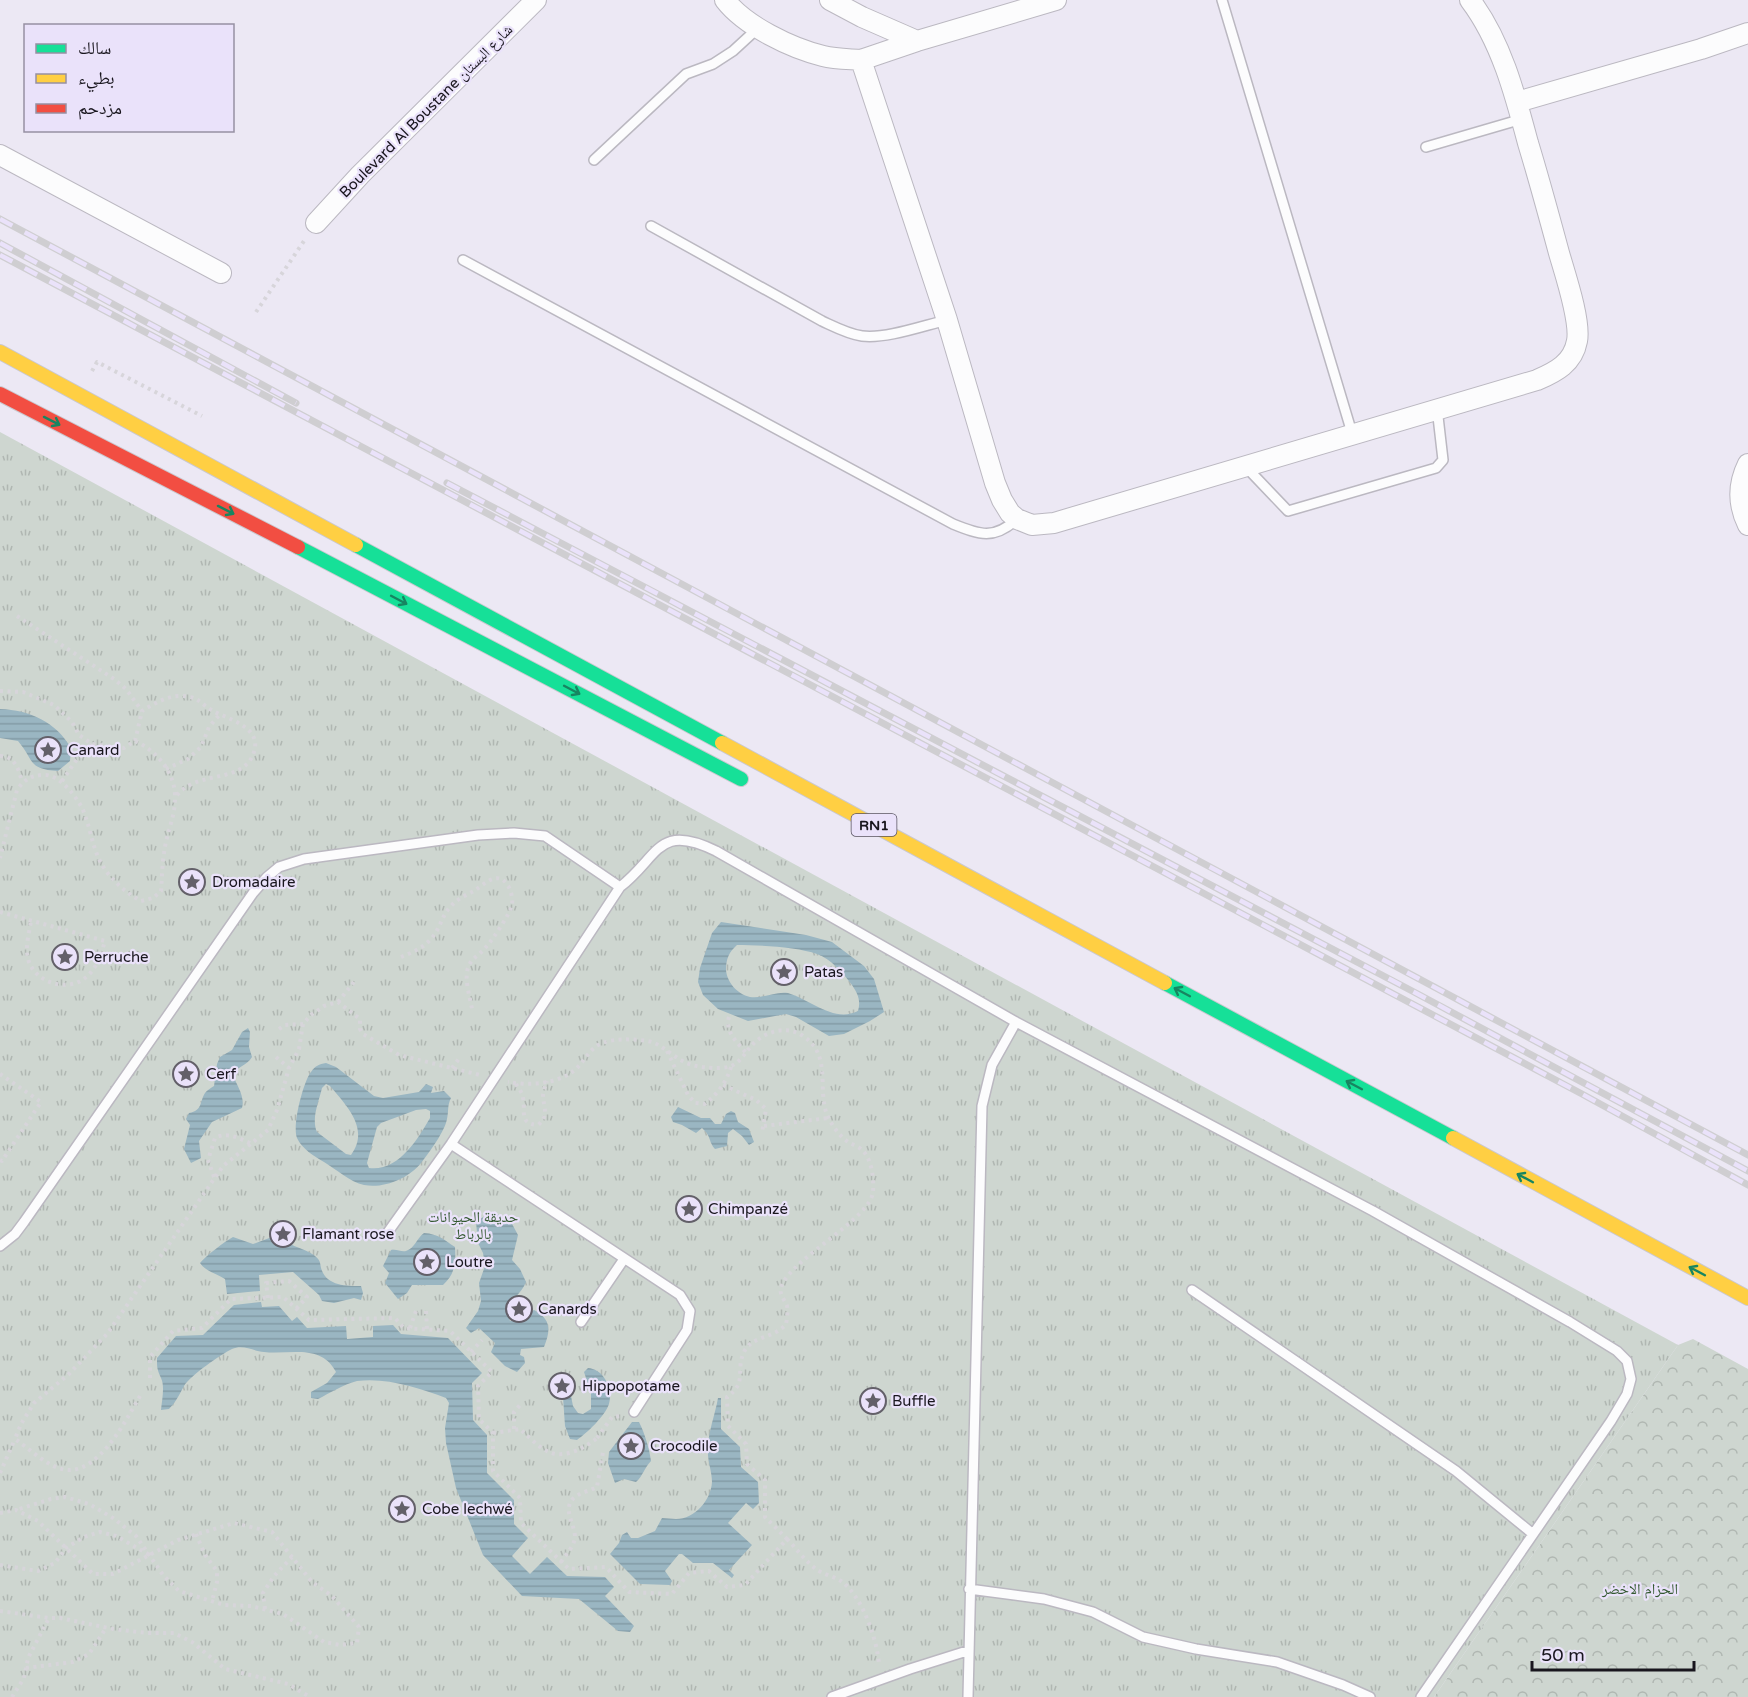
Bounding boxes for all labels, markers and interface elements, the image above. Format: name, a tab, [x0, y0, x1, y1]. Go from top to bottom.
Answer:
street label: Boulevard Al Boustane شارع البستان	[336, 21, 517, 202]
legend	[24, 24, 234, 132]
text: سالك	[78, 37, 111, 59]
text: بطيء	[78, 67, 115, 93]
text: مزدحم	[78, 97, 122, 120]
one-way arrow	[43, 415, 60, 427]
one-way arrow	[216, 504, 234, 516]
one-way arrow	[389, 595, 407, 606]
one-way arrow	[562, 685, 580, 696]
place icon: Canard	[33, 735, 63, 765]
place label: Canard	[68, 741, 119, 759]
road number: RN1	[852, 814, 896, 836]
place icon: Dromadaire	[177, 867, 207, 897]
place label: Dromadaire	[212, 873, 296, 891]
place icon: Perruche	[50, 942, 80, 972]
place label: Perruche	[84, 948, 149, 966]
place icon: Patas	[769, 957, 799, 987]
place label: Patas	[804, 963, 843, 981]
one-way arrow	[1174, 986, 1191, 998]
place icon: Cerf	[171, 1059, 201, 1089]
place label: Cerf	[206, 1065, 236, 1083]
one-way arrow	[1345, 1079, 1363, 1090]
one-way arrow	[1517, 1172, 1534, 1184]
place icon: Chimpanzé	[674, 1194, 704, 1224]
place label: Chimpanzé	[708, 1200, 788, 1218]
park label: حديقة الحيوانات بالرباط	[428, 1208, 519, 1243]
place icon: Flamant rose	[268, 1219, 298, 1249]
place label: Flamant rose	[302, 1225, 394, 1243]
place icon: Loutre	[412, 1247, 442, 1277]
place label: Loutre	[446, 1253, 493, 1271]
one-way arrow	[1688, 1265, 1706, 1276]
place icon: Canards	[504, 1294, 534, 1324]
place label: Canards	[538, 1300, 597, 1318]
place icon: Hippopotame	[547, 1371, 577, 1401]
place label: Hippopotame	[582, 1377, 680, 1395]
place icon: Buffle	[858, 1386, 888, 1416]
place label: Buffle	[892, 1392, 935, 1410]
place icon: Crocodile	[616, 1431, 646, 1461]
place label: Crocodile	[650, 1437, 717, 1455]
place icon: Cobe lechwé	[387, 1494, 417, 1524]
place label: Cobe lechwé	[422, 1500, 513, 1518]
park label: الحزام الاخضر	[1601, 1580, 1678, 1599]
scale bar	[1532, 1634, 1694, 1672]
text: 50 m	[1541, 1644, 1585, 1666]

